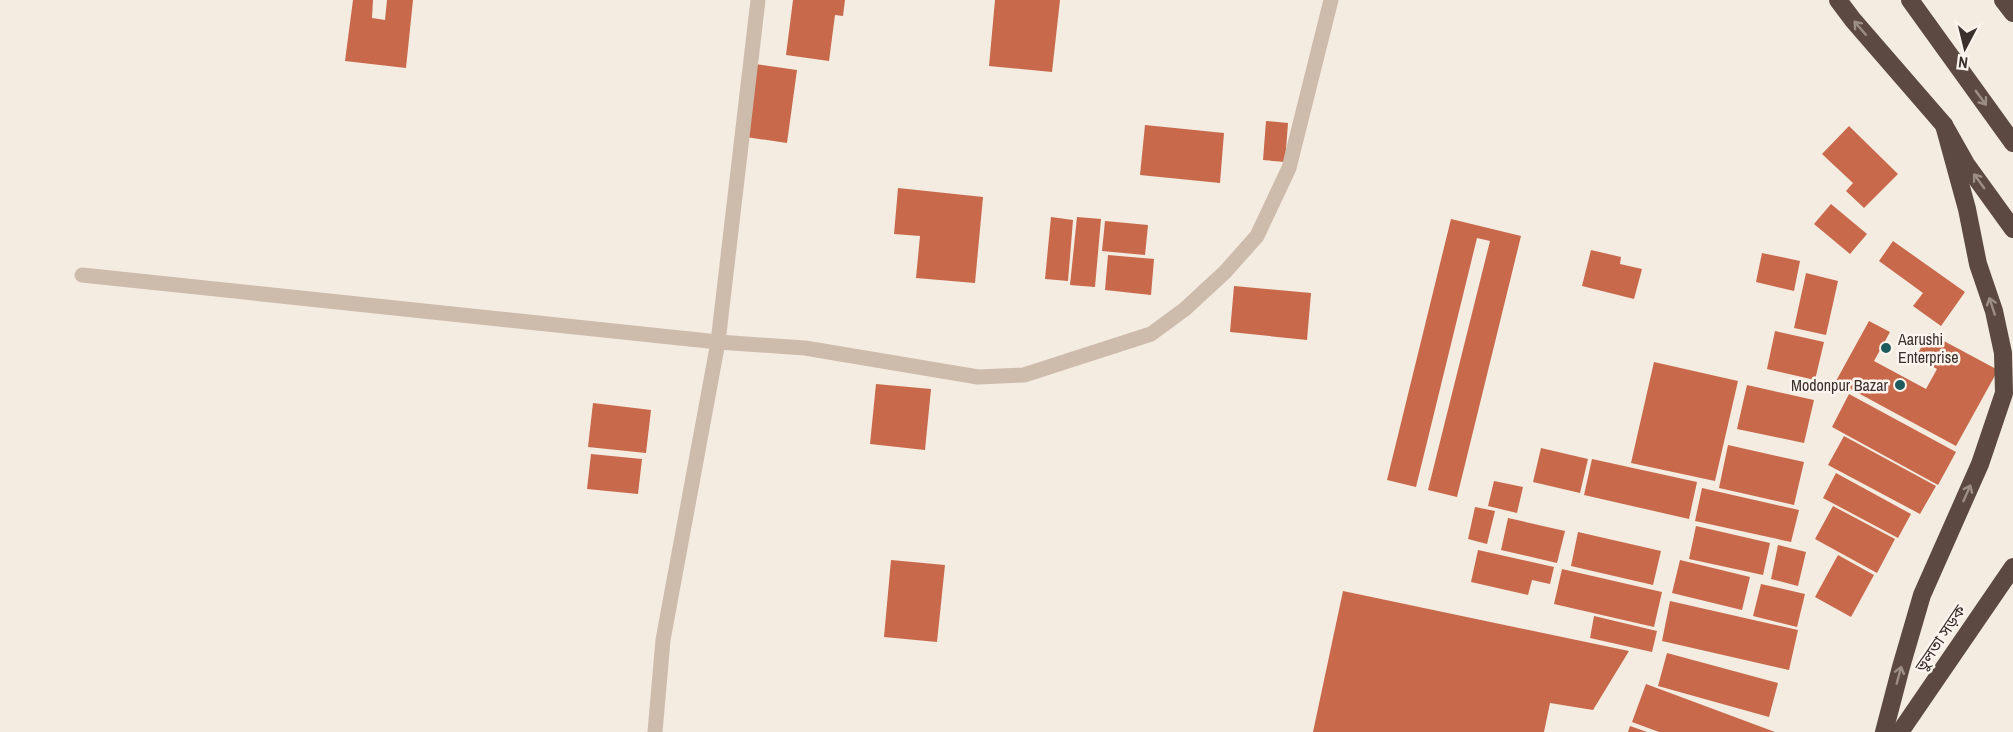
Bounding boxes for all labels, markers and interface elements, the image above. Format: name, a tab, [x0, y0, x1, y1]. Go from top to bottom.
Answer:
north arrow	[1935, 18, 1995, 78]
one-way arrow	[1853, 21, 1867, 36]
text: N	[1957, 51, 1969, 74]
one-way arrow	[1975, 90, 1987, 106]
one-way arrow	[1973, 174, 1985, 190]
one-way arrow	[1986, 297, 1997, 316]
place label: Aarushi Enterprise	[1897, 328, 1959, 368]
marker: Aarushi Enterprise	[1879, 341, 1893, 355]
place label: Modonpur Bazar	[1791, 374, 1889, 396]
marker: Modonpur Bazar	[1893, 378, 1907, 392]
one-way arrow	[1962, 485, 1973, 503]
street label: ভুলতা সড়ক	[1909, 599, 1971, 677]
one-way arrow	[1893, 666, 1905, 685]

